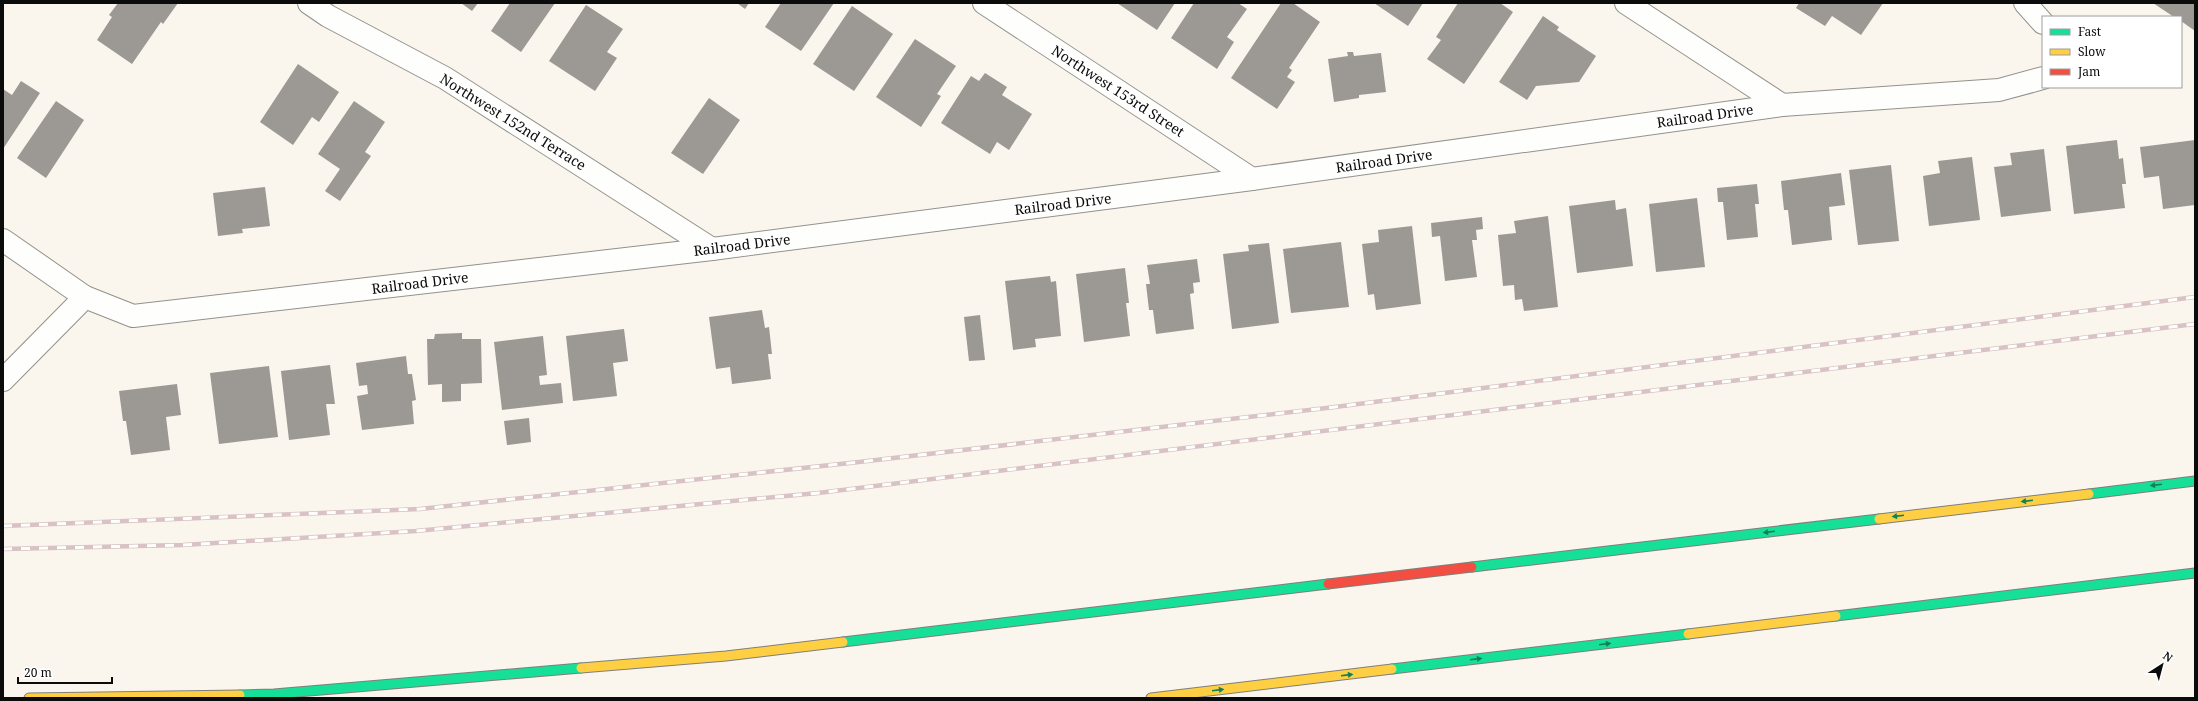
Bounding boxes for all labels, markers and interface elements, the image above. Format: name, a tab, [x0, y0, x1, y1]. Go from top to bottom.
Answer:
legend	[2042, 16, 2182, 88]
text: Fast	[2078, 23, 2101, 40]
street label: Northwest 153rd Street	[1048, 40, 1188, 141]
text: Slow	[2078, 43, 2106, 60]
text: Jam	[2077, 63, 2100, 80]
street label: Northwest 152nd Terrace	[437, 69, 590, 174]
street label: Railroad Drive	[1655, 99, 1755, 132]
street label: Railroad Drive	[1334, 144, 1434, 177]
street label: Railroad Drive	[1013, 188, 1112, 219]
street label: Railroad Drive	[692, 229, 791, 260]
street label: Railroad Drive	[370, 267, 469, 298]
one-way arrow	[2150, 482, 2162, 488]
one-way arrow	[2021, 498, 2033, 504]
one-way arrow	[1892, 513, 1904, 519]
one-way arrow	[1763, 528, 1775, 535]
one-way arrow	[1599, 640, 1611, 647]
north arrow	[2142, 645, 2182, 685]
text: N	[2160, 648, 2176, 665]
one-way arrow	[1470, 656, 1482, 662]
scale bar	[18, 659, 112, 685]
text: 20 m	[24, 664, 52, 681]
one-way arrow	[1341, 671, 1353, 678]
one-way arrow	[1212, 687, 1224, 693]

